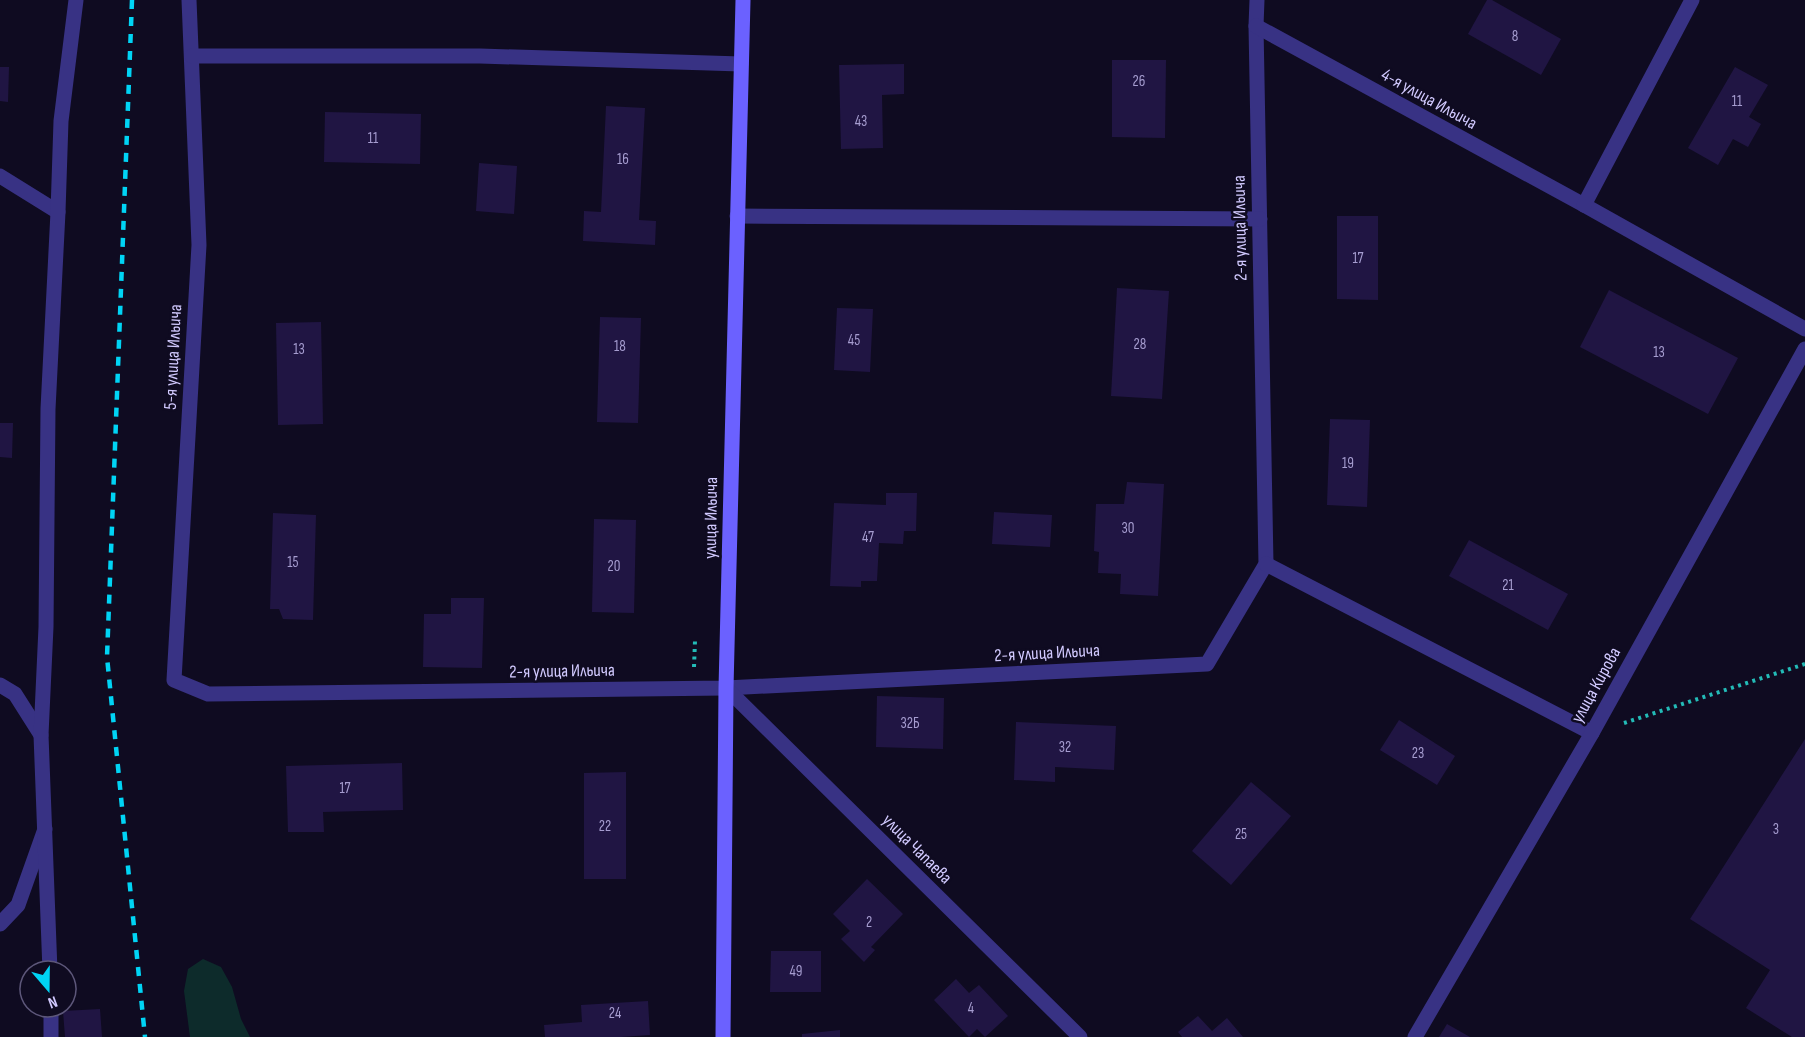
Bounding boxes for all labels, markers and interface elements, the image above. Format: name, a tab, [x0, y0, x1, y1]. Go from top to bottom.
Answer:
house number: 8	[1512, 27, 1518, 46]
street label: 4-я улица Ильича	[1378, 64, 1481, 134]
house number: 26	[1133, 72, 1145, 91]
house number: 11	[1732, 92, 1743, 111]
house number: 43	[855, 112, 867, 131]
house number: 11	[368, 129, 379, 148]
house number: 16	[617, 150, 629, 169]
street label: 2-я улица Ильича	[1229, 175, 1251, 281]
house number: 17	[1352, 249, 1364, 268]
street label: 5-я улица Ильича	[160, 304, 186, 410]
house number: 45	[848, 331, 860, 350]
house number: 28	[1134, 335, 1146, 354]
house number: 18	[614, 337, 626, 356]
house number: 13	[293, 340, 305, 359]
house number: 13	[1653, 343, 1665, 362]
house number: 19	[1342, 454, 1354, 473]
street label: улица Ильича	[700, 477, 722, 559]
house number: 30	[1122, 519, 1134, 538]
house number: 47	[862, 528, 874, 547]
house number: 15	[287, 553, 299, 572]
house number: 20	[608, 557, 620, 576]
house number: 21	[1502, 576, 1514, 595]
street label: 2-я улица Ильича	[994, 640, 1100, 666]
street label: улица Кирова	[1567, 644, 1625, 726]
street label: 2-я улица Ильича	[509, 660, 615, 682]
house number: 32Б	[900, 714, 920, 733]
house number: 32	[1059, 738, 1071, 757]
house number: 23	[1412, 744, 1424, 763]
house number: 17	[339, 779, 351, 798]
street label: улица Чапаева	[878, 810, 956, 888]
house number: 22	[599, 817, 611, 836]
house number: 3	[1773, 820, 1779, 839]
house number: 25	[1235, 825, 1247, 844]
house number: 2	[866, 913, 872, 932]
north arrow	[18, 959, 78, 1019]
house number: 49	[790, 962, 802, 981]
text: N	[45, 991, 60, 1012]
house number: 4	[968, 999, 974, 1018]
house number: 24	[609, 1004, 621, 1023]

